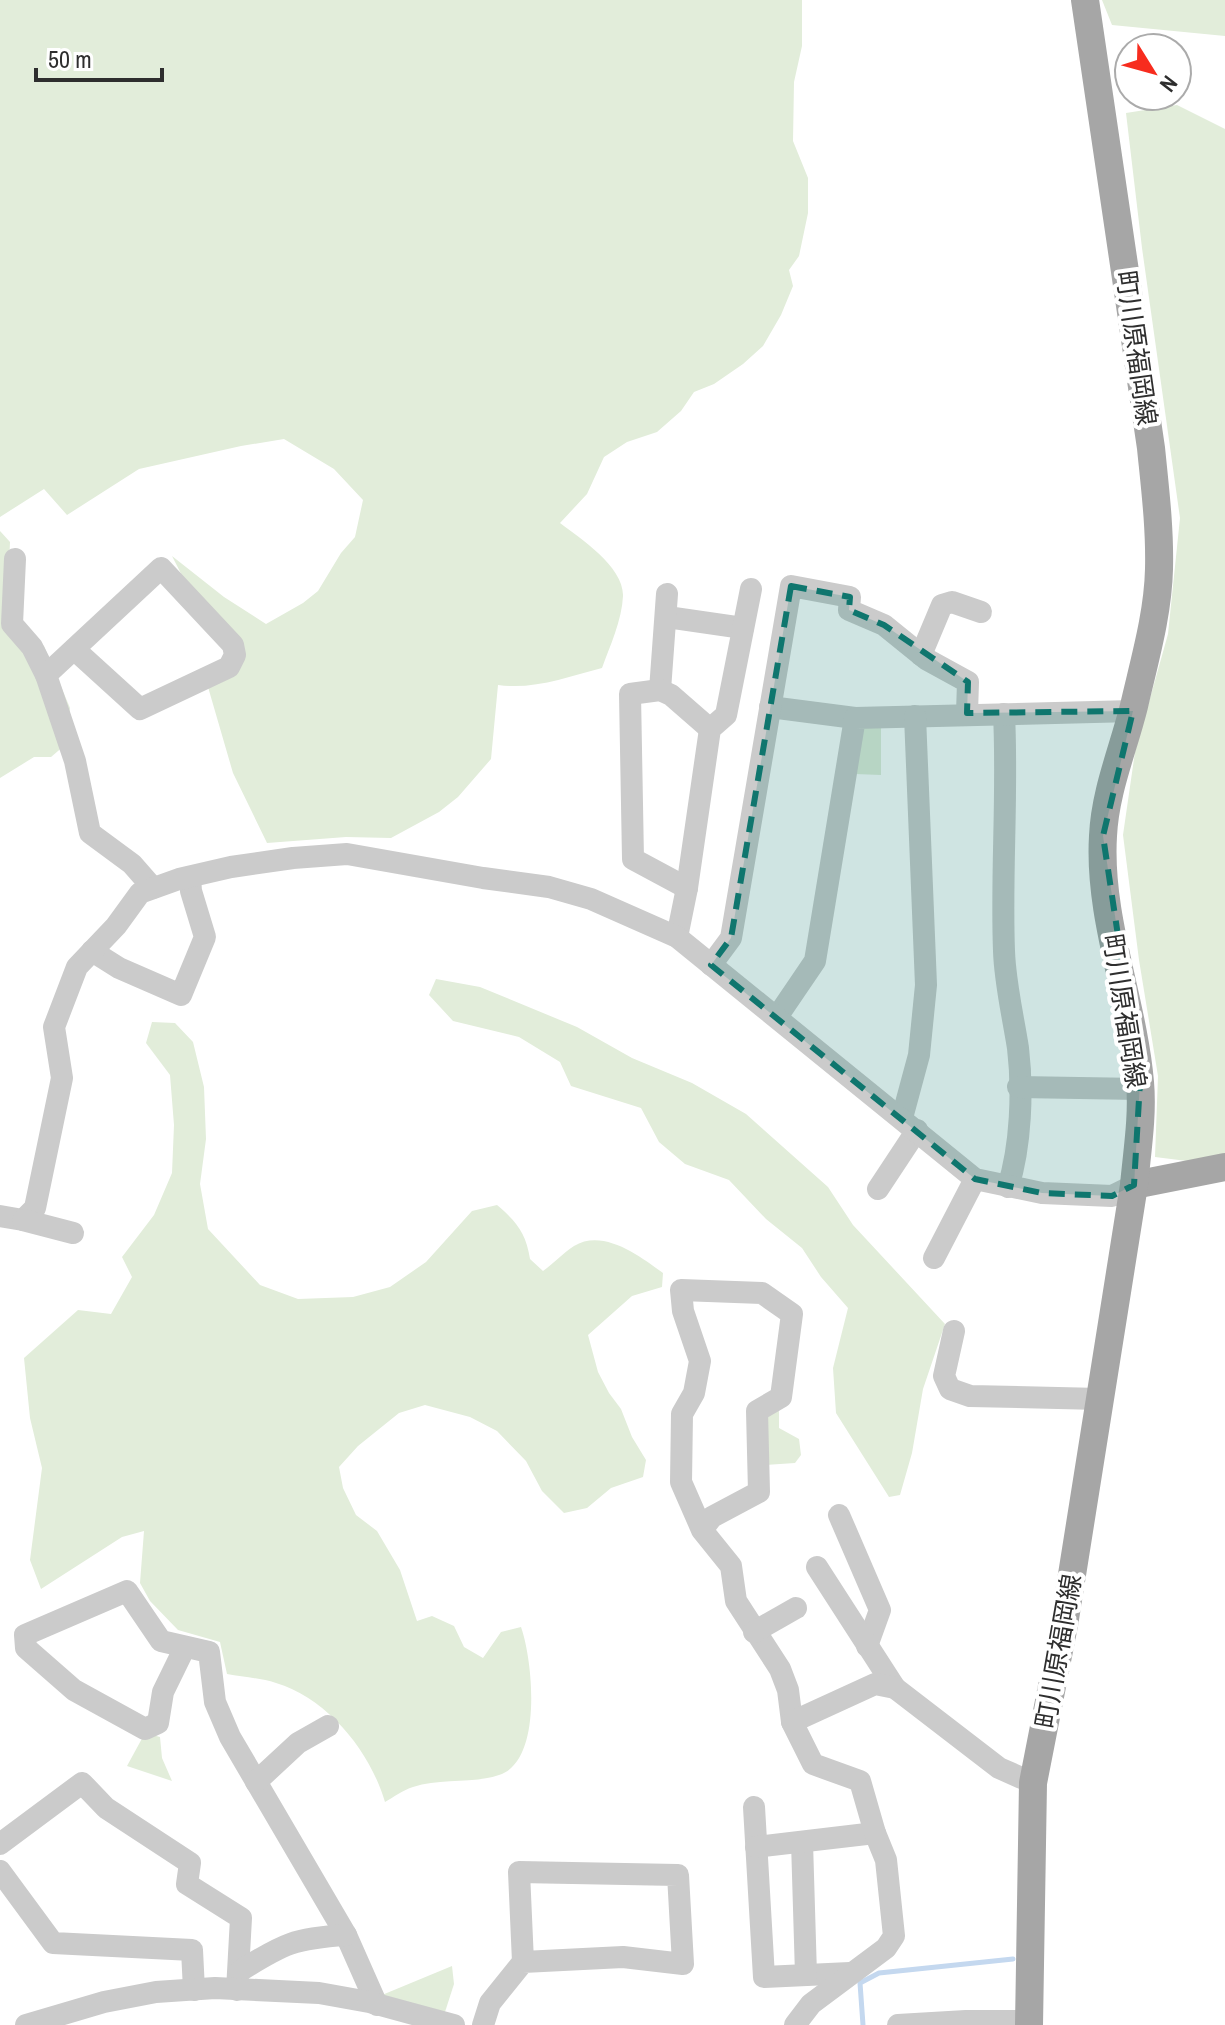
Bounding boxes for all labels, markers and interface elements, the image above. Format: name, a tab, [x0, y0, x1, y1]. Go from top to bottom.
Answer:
scale bar	[36, 32, 162, 82]
north arrow	[1113, 32, 1193, 112]
text: 50 m	[48, 43, 92, 75]
text: N	[1153, 70, 1185, 98]
street label: 町川原福岡線	[1109, 268, 1165, 428]
street label: 町川原福岡線	[1096, 931, 1154, 1091]
street label: 町川原福岡線	[1027, 1571, 1089, 1731]

